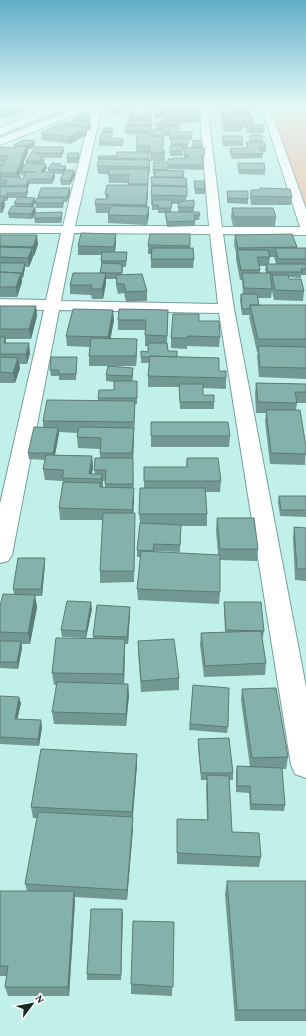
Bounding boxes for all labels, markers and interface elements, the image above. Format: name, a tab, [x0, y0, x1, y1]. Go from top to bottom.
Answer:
north arrow	[12, 984, 52, 1024]
text: N	[33, 992, 48, 1005]

